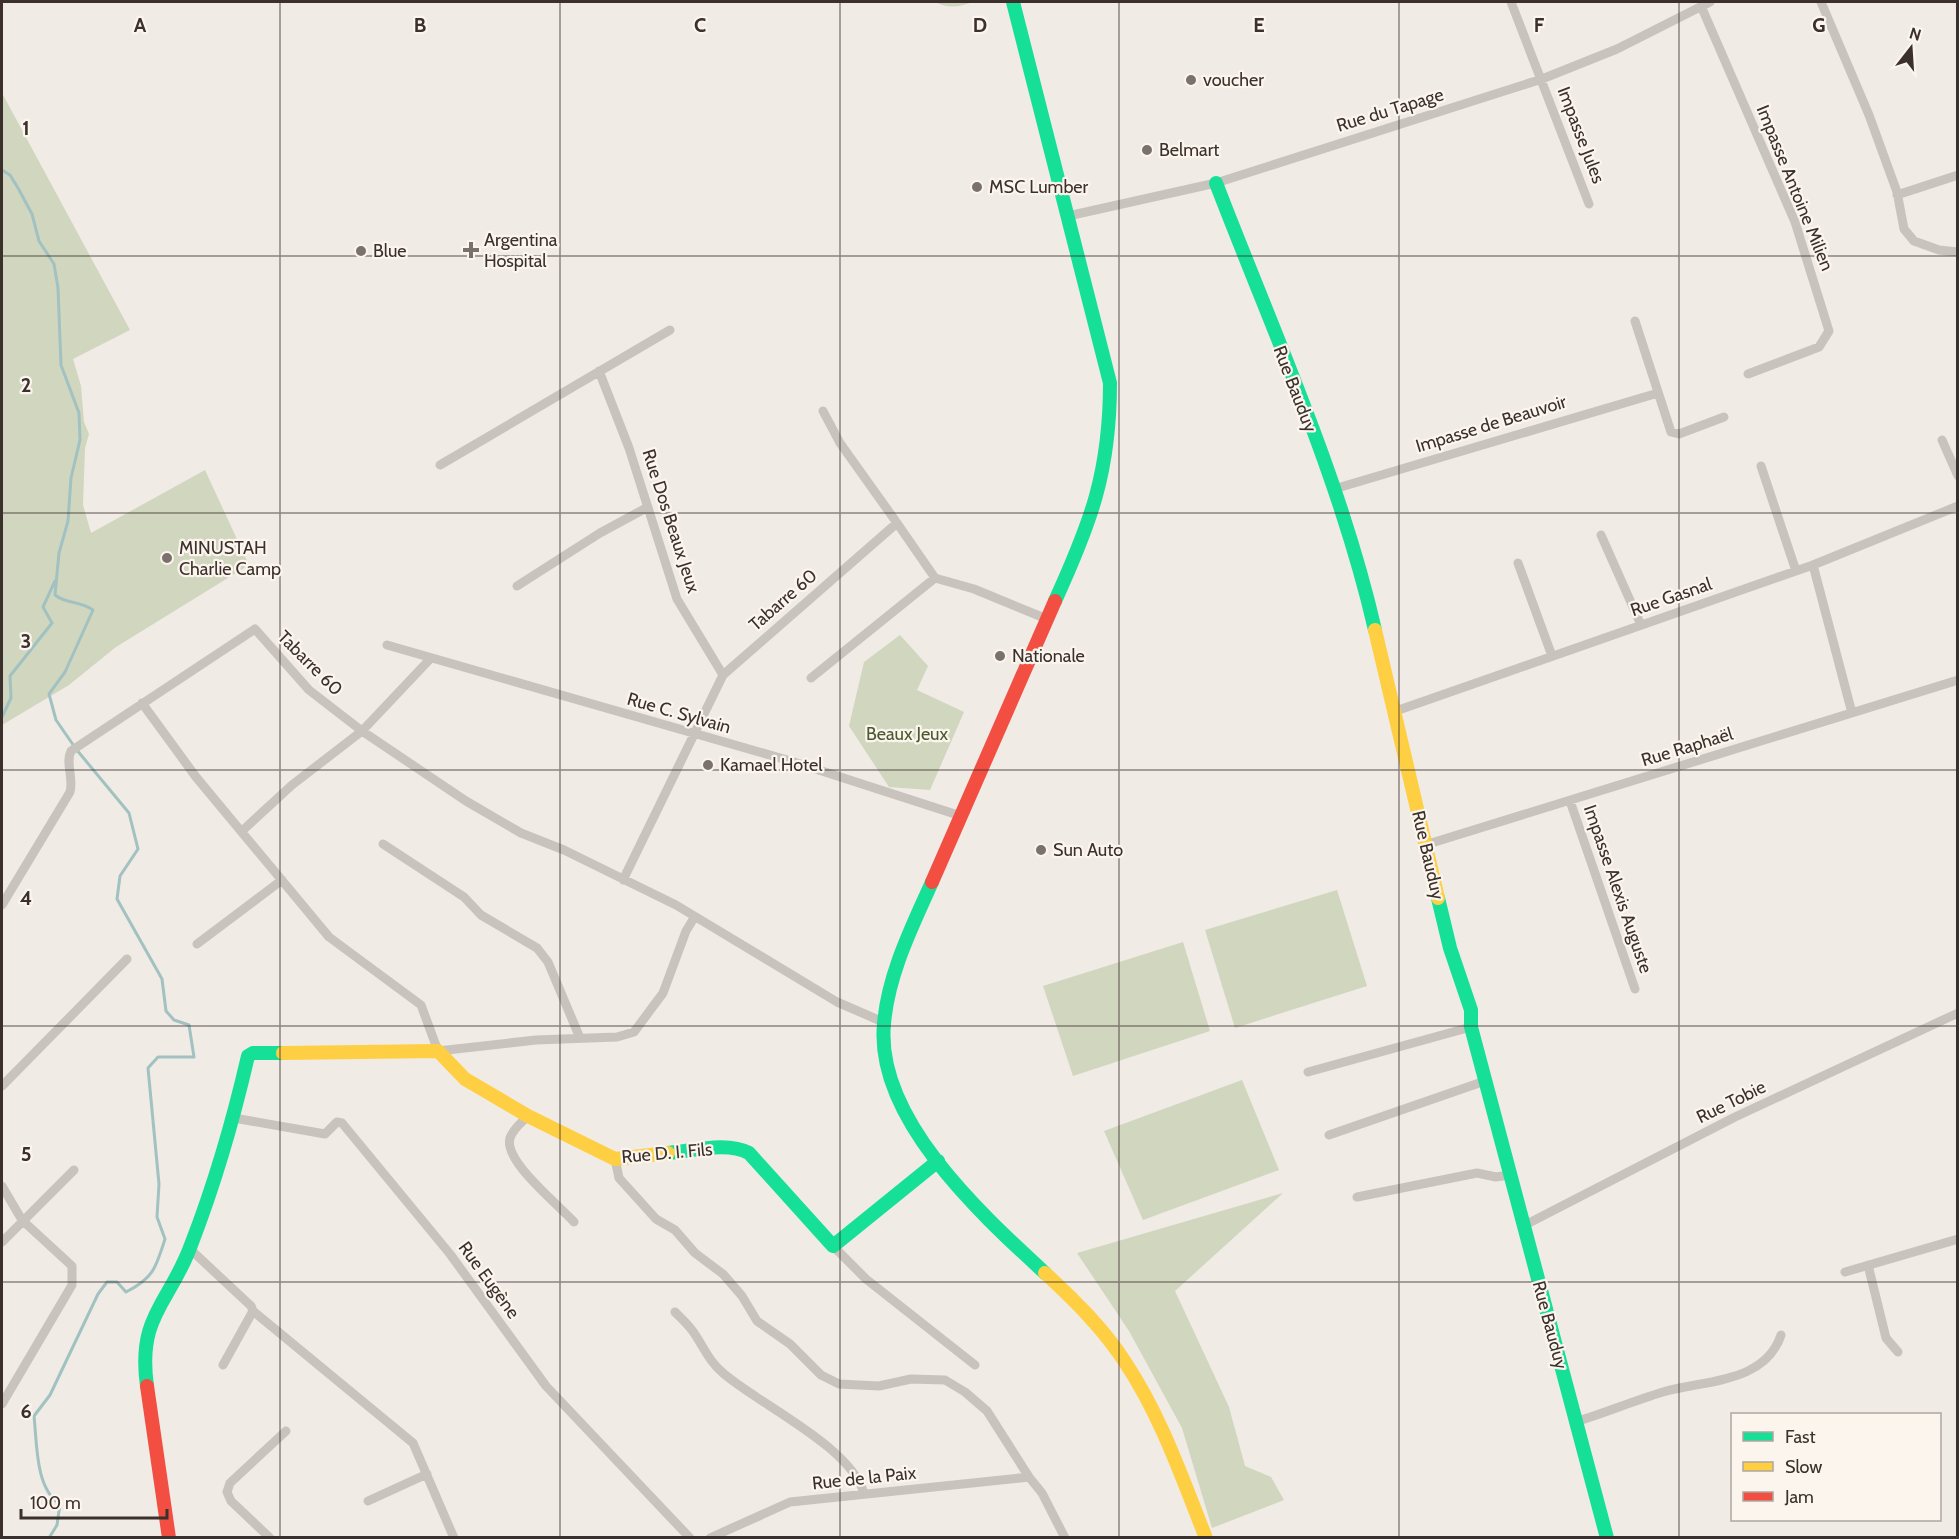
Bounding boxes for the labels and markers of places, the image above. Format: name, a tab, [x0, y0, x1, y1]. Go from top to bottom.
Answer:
place label: voucher	[1203, 69, 1264, 91]
marker: voucher	[1184, 73, 1198, 87]
place label: Belmart	[1159, 139, 1219, 161]
marker: Belmart	[1140, 143, 1154, 157]
place label: MSC Lumber	[989, 176, 1089, 198]
marker: MSC Lumber	[970, 180, 984, 194]
place label: Argentina Hospital	[484, 229, 558, 272]
place label: Blue	[373, 240, 407, 262]
marker: Argentina Hospital	[462, 241, 480, 259]
marker: Blue	[354, 244, 368, 258]
place label: MINUSTAH Charlie Camp	[179, 537, 281, 580]
marker: MINUSTAH Charlie Camp	[160, 551, 174, 565]
place label: Nationale	[1012, 645, 1085, 667]
marker: Nationale	[993, 649, 1007, 663]
place label: Kamael Hotel	[720, 754, 823, 776]
marker: Kamael Hotel	[701, 758, 715, 772]
place label: Sun Auto	[1053, 839, 1123, 861]
marker: Sun Auto	[1034, 843, 1048, 857]

